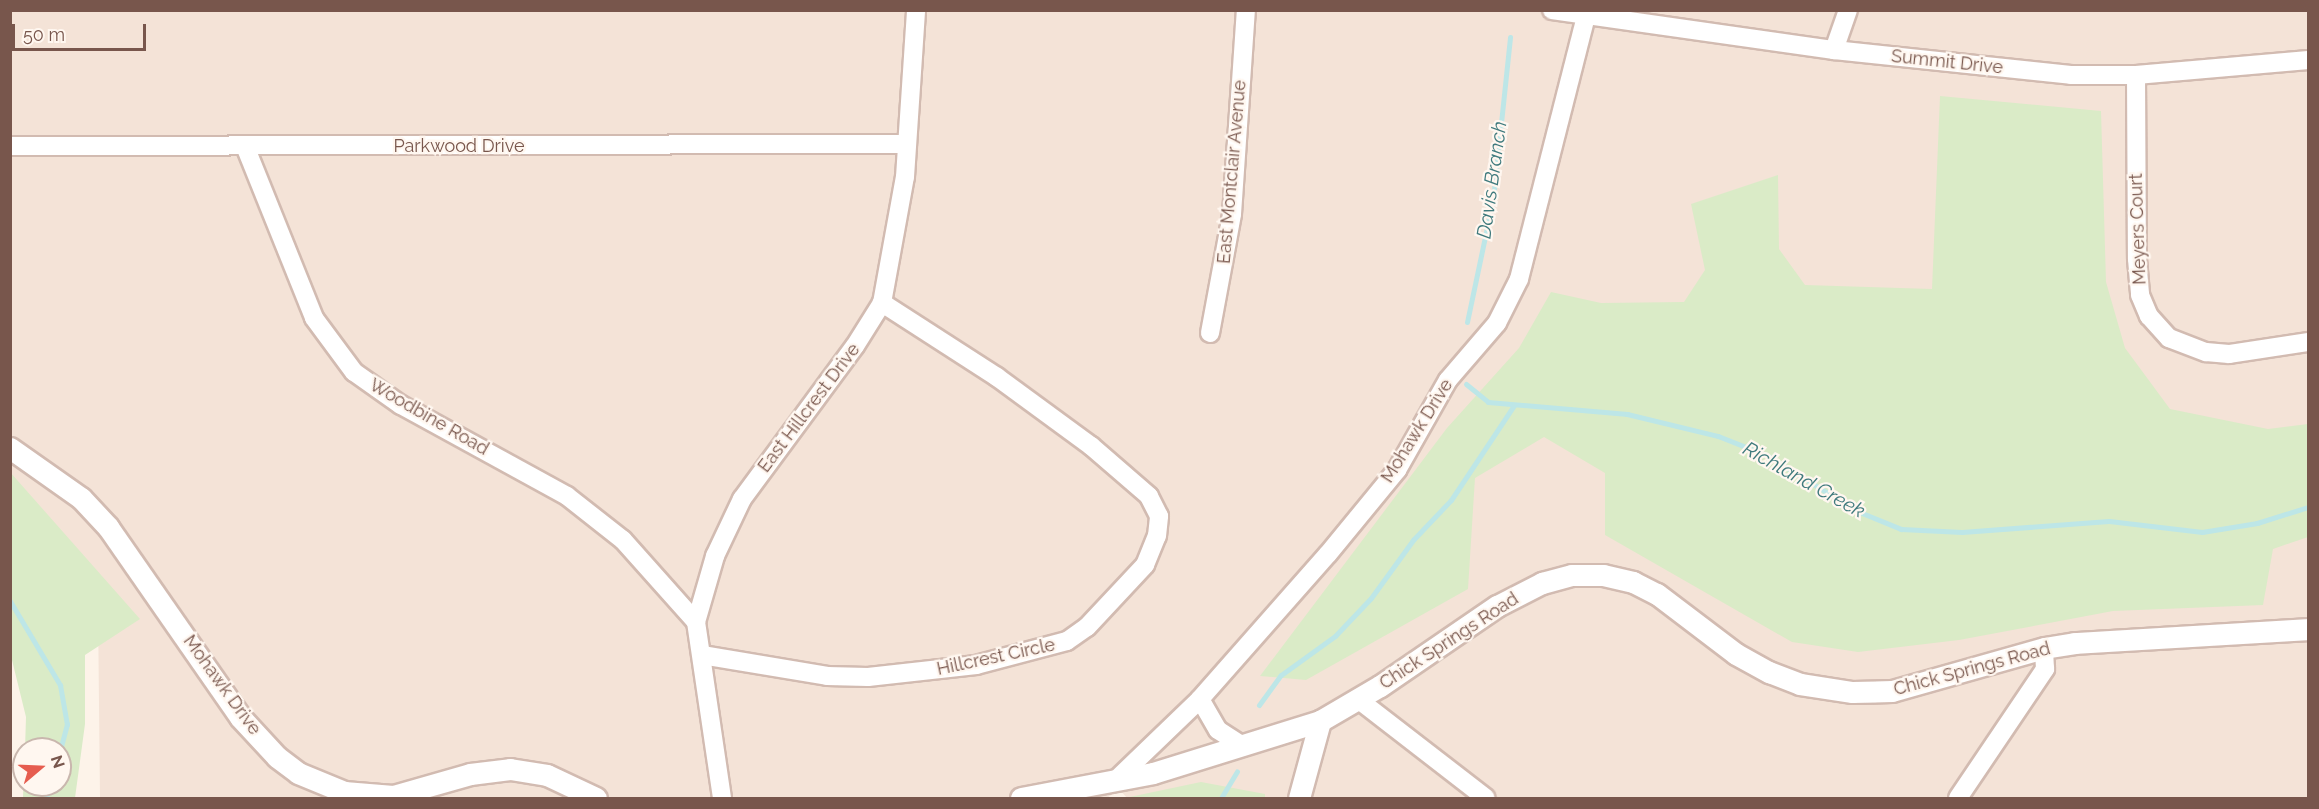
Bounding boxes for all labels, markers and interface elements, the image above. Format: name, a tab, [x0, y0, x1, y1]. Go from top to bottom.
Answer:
scale bar	[15, 12, 148, 50]
text: 50 m	[23, 24, 65, 45]
street label: Summit Drive	[1890, 45, 2004, 79]
street label: East Montclair Avenue	[1213, 79, 1251, 265]
water label: Davis Branch	[1472, 120, 1512, 240]
street label: Parkwood Drive	[393, 135, 525, 157]
street label: Meyers Court	[2125, 173, 2151, 285]
street label: East Hillcrest Drive	[754, 339, 864, 477]
street label: Woodbine Road	[366, 374, 492, 460]
street label: Mohawk Drive	[1377, 375, 1457, 487]
water label: Richland Creek	[1739, 437, 1869, 523]
street label: Chick Springs Road	[1376, 588, 1522, 694]
street label: Mohawk Drive	[179, 631, 265, 739]
street label: Hillcrest Circle	[935, 634, 1057, 680]
street label: Chick Springs Road	[1891, 638, 2053, 700]
north arrow	[12, 737, 72, 797]
text: N	[47, 753, 69, 770]

